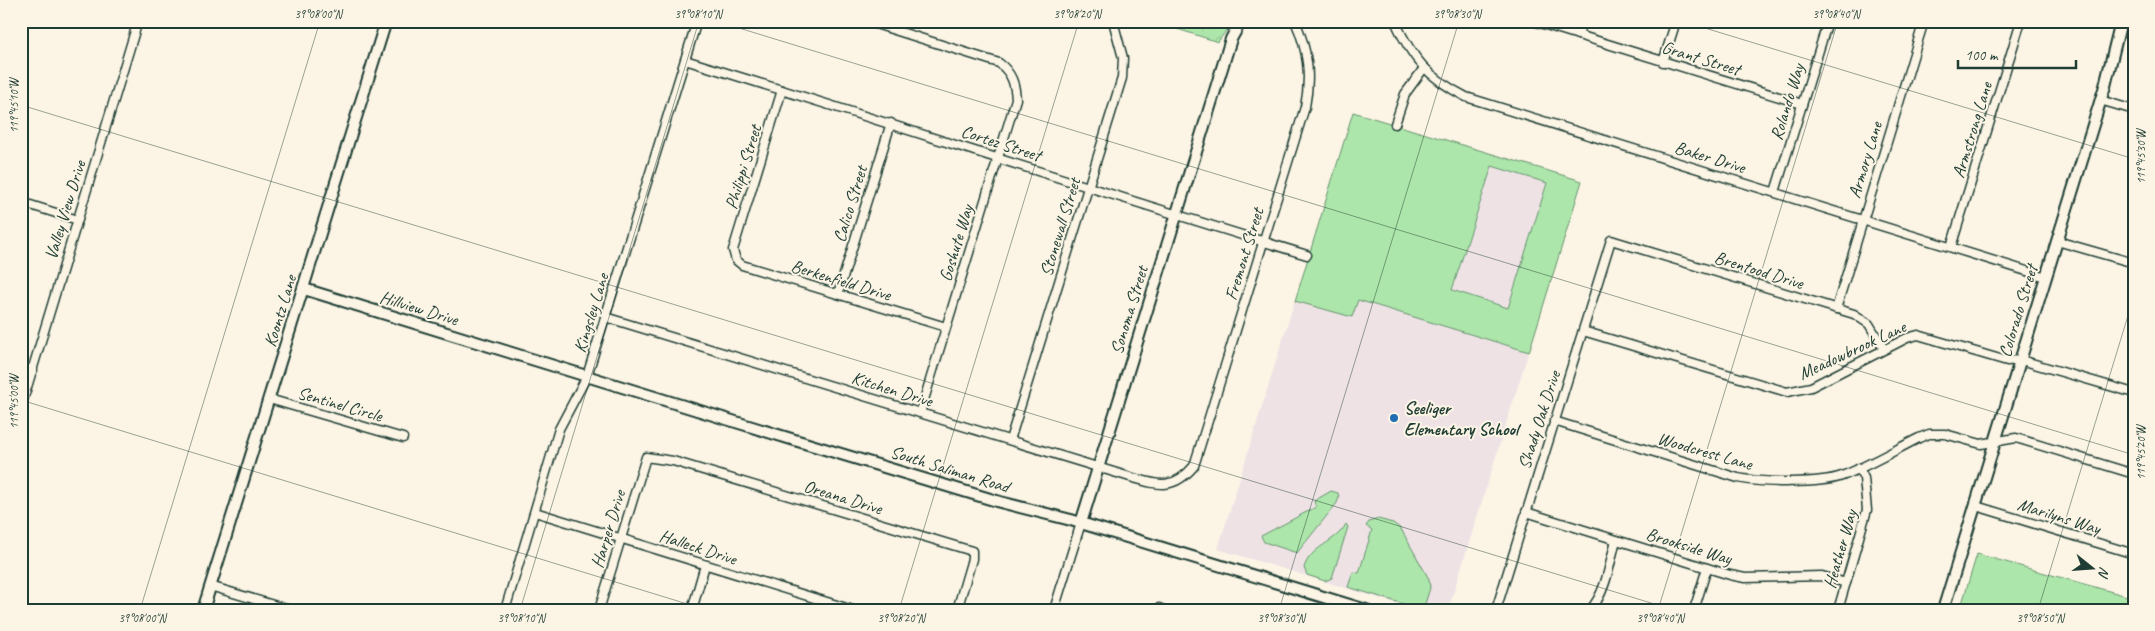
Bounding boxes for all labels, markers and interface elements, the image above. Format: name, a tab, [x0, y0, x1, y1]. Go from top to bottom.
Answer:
text: 39°08'00"N	[294, 6, 343, 22]
text: 39°08'10"N	[674, 6, 723, 22]
text: 39°08'20"N	[1053, 6, 1102, 22]
text: 39°08'30"N	[1433, 6, 1482, 22]
text: 39°08'40"N	[1812, 6, 1861, 22]
street label: Grant Street	[1659, 36, 1746, 81]
scale bar	[1958, 38, 2075, 70]
text: 100 m	[1965, 46, 1999, 65]
street label: Rolando Way	[1765, 59, 1810, 143]
text: 119°45'10"W	[6, 77, 22, 133]
street label: Armstrong Lane	[1947, 78, 1997, 181]
street label: Armory Lane	[1843, 118, 1887, 201]
street label: Philippi Street	[720, 120, 767, 212]
street label: Cortez Street	[958, 120, 1046, 167]
text: 119°45'30"W	[2133, 128, 2149, 184]
street label: Baker Drive	[1672, 136, 1749, 178]
street label: Valley View Drive	[40, 157, 91, 262]
street label: Calico Street	[828, 161, 873, 245]
street label: Stonewall Street	[1035, 173, 1086, 279]
street label: Goshute Way	[934, 200, 979, 284]
street label: Fremont Street	[1220, 203, 1269, 303]
street label: Brentood Drive	[1712, 246, 1807, 294]
street label: Berkenfield Drive	[789, 254, 895, 306]
street label: Colorado Street	[1994, 259, 2043, 360]
street label: Sonoma Street	[1105, 261, 1153, 357]
street label: Kingsley Lane	[569, 270, 614, 355]
street label: Koontz Lane	[259, 271, 302, 350]
street label: Hillview Drive	[377, 286, 462, 331]
street label: Meadowbrook Lane	[1795, 315, 1910, 384]
street label: Kitchen Drive	[849, 366, 936, 412]
street label: Shady Oak Drive	[1513, 367, 1566, 472]
text: 119°45'00"W	[6, 373, 22, 429]
street label: Sentinel Circle	[295, 381, 386, 427]
place label: Seeliger Elementary School	[1404, 397, 1522, 440]
marker: Seeliger Elementary School	[1388, 412, 1400, 424]
text: 119°45'20"W	[2133, 424, 2149, 480]
street label: Woodcrest Lane	[1655, 427, 1756, 475]
street label: South Saliman Road	[888, 440, 1015, 498]
street label: Oreana Drive	[801, 475, 886, 520]
street label: Harper Drive	[586, 486, 631, 571]
street label: Marilyns Way	[2015, 493, 2105, 540]
street label: Heather Way	[1818, 505, 1862, 591]
street label: Brookside Way	[1644, 523, 1736, 570]
street label: Halleck Drive	[657, 524, 740, 570]
north arrow	[2068, 544, 2118, 594]
text: N	[2094, 565, 2113, 581]
text: 39°08'00"N	[118, 610, 167, 626]
text: 39°08'10"N	[497, 610, 546, 626]
text: 39°08'20"N	[877, 610, 926, 626]
text: 39°08'30"N	[1257, 610, 1306, 626]
text: 39°08'40"N	[1636, 610, 1685, 626]
text: 39°08'50"N	[2016, 610, 2065, 626]

